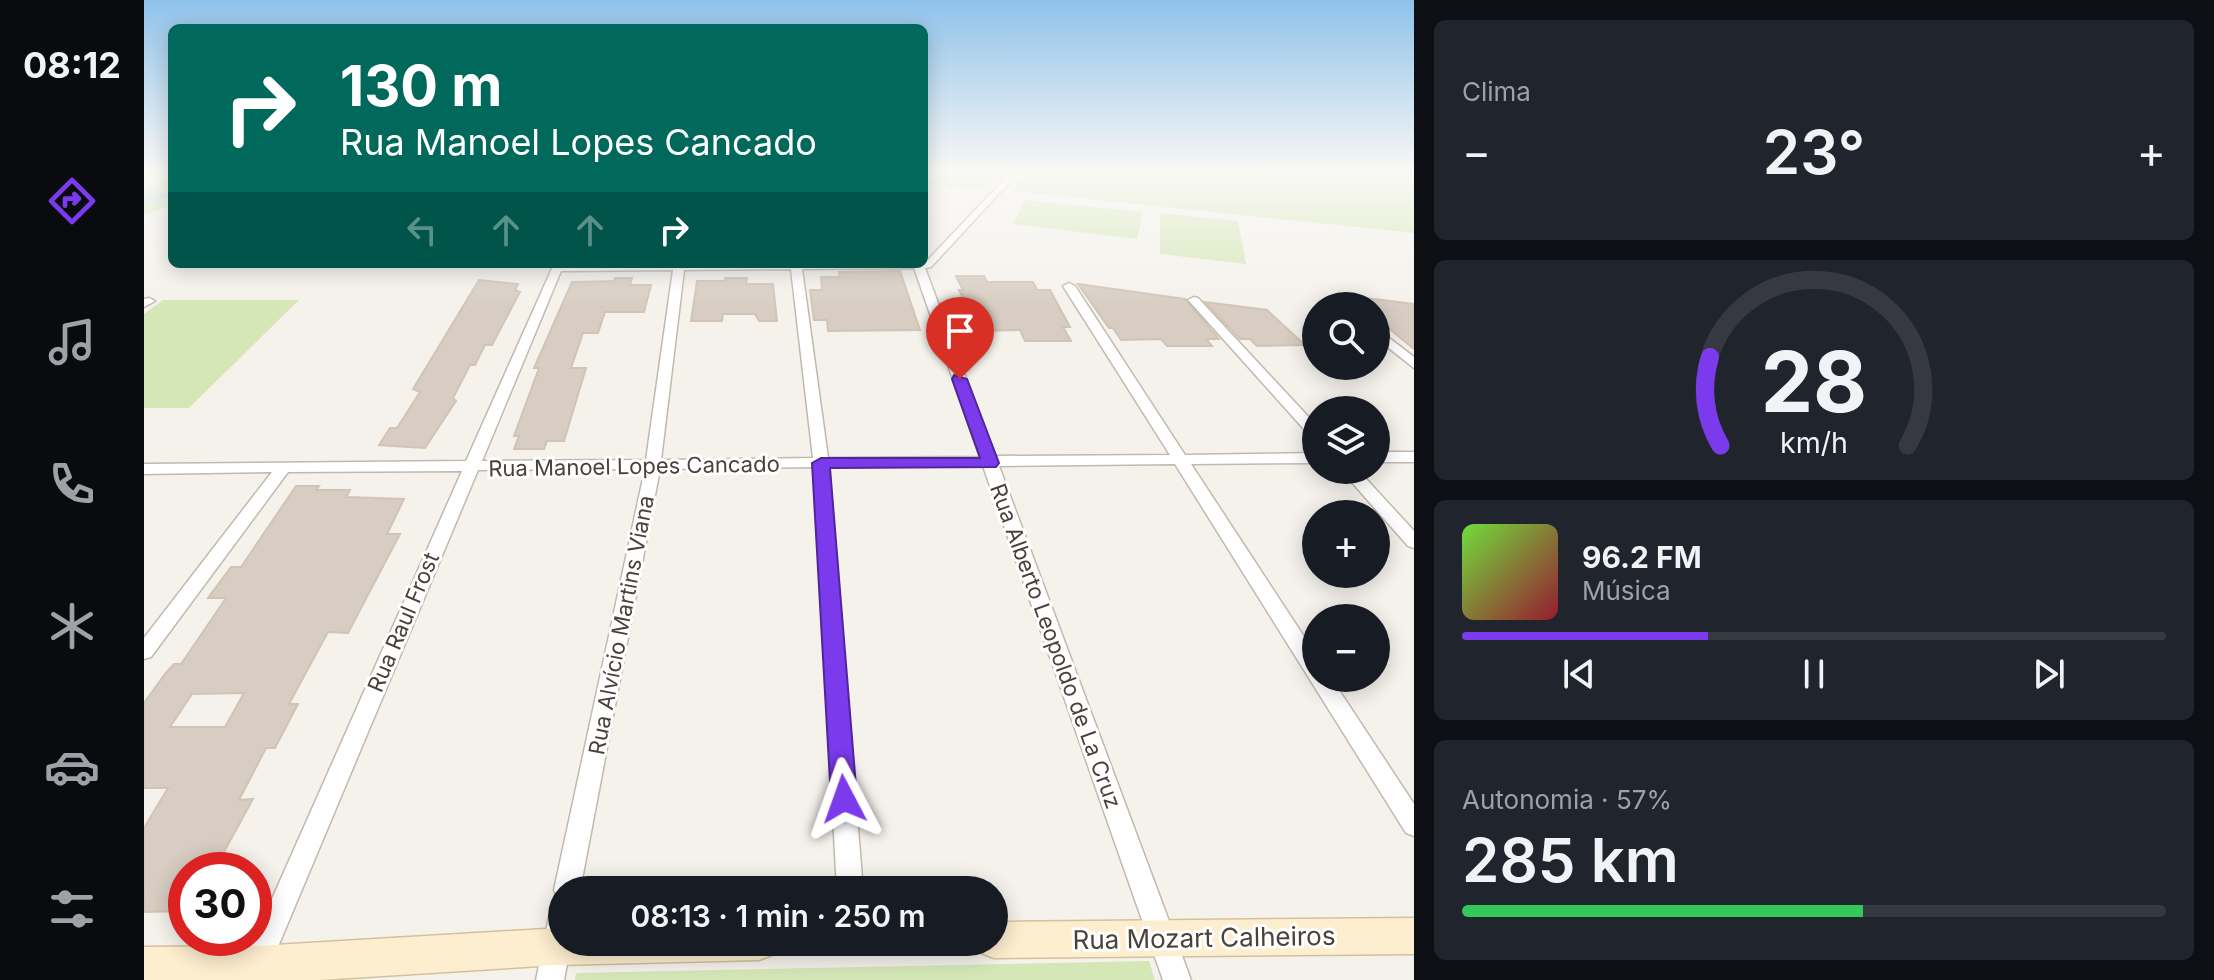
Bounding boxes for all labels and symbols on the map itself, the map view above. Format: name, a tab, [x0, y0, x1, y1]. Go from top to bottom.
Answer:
pin	[926, 297, 994, 379]
street label: Rua Manoel Lopes Cancado	[488, 450, 780, 482]
street label: Rua Alberto Leopoldo de La Cruz	[985, 480, 1127, 812]
street label: Rua Alvício Martins Viana	[583, 493, 659, 757]
street label: Rua Raul Frost	[362, 548, 444, 696]
position arrow	[802, 757, 886, 841]
speed limit sign: 30	[168, 852, 272, 956]
street label: Rua Mozart Calheiros	[1072, 920, 1336, 955]

